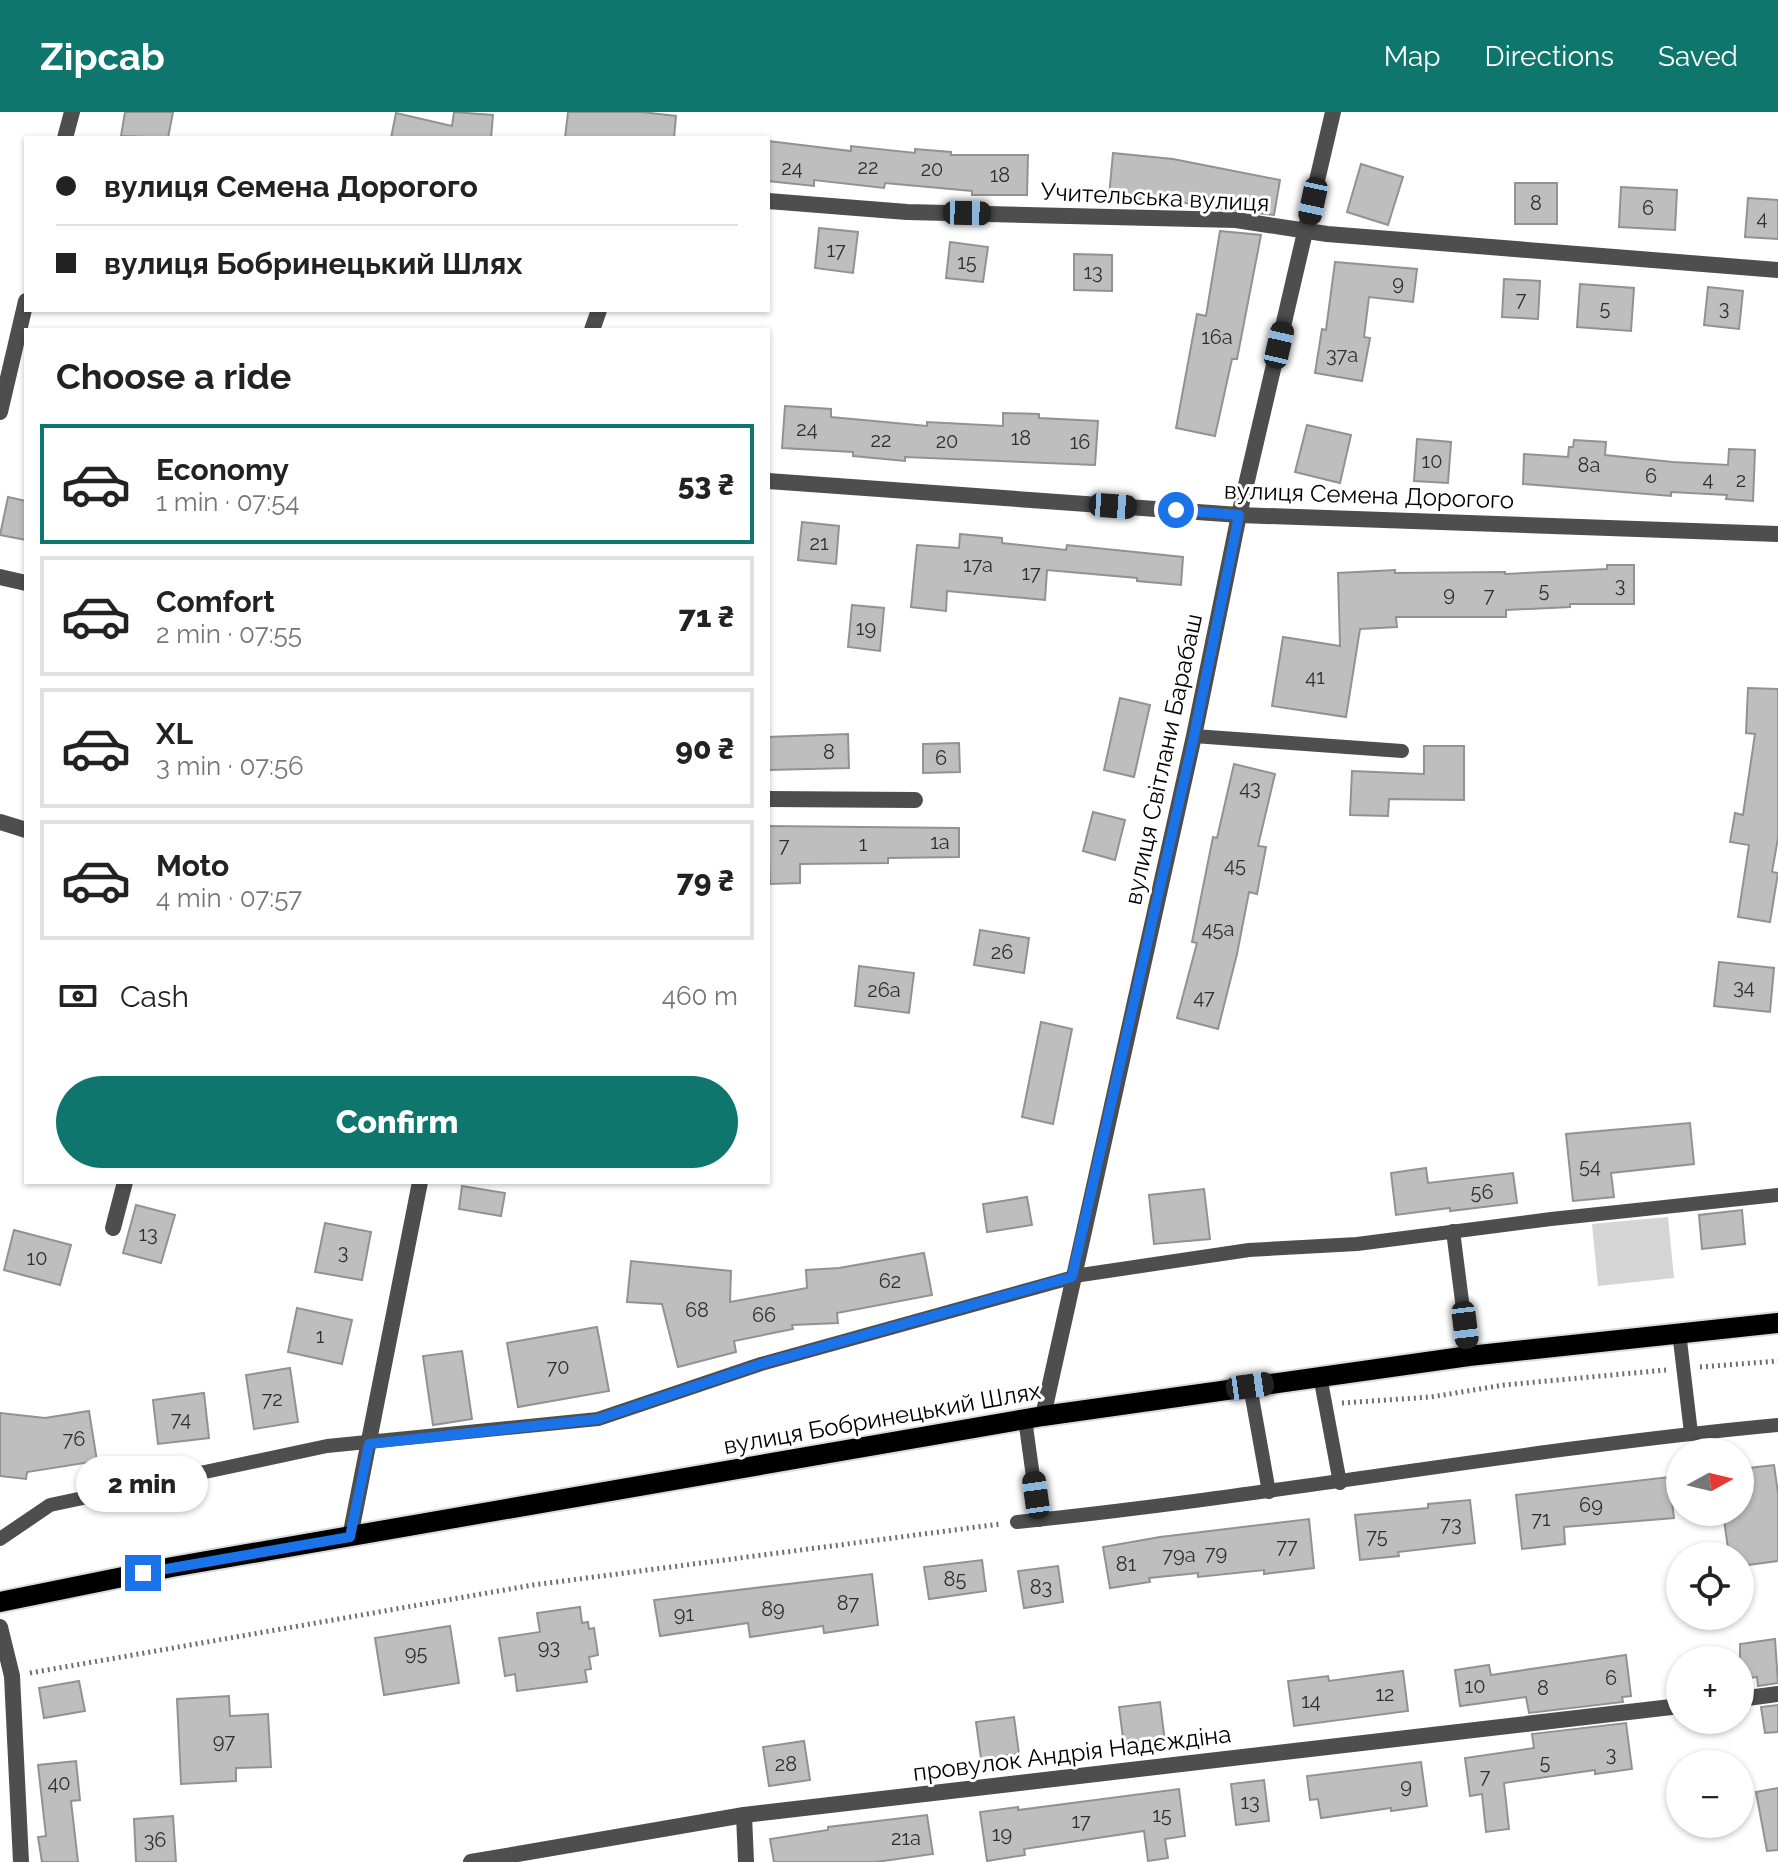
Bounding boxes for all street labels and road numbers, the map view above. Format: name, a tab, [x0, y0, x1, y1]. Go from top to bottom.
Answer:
street label: Учительська вулиця	[1040, 177, 1270, 217]
street label: вулиця Семена Дорогого	[1223, 475, 1515, 515]
street label: вулиця Світлани Барабаш	[1118, 611, 1208, 907]
street label: вулиця Бобринецький Шлях	[721, 1376, 1043, 1460]
street label: провулок Андрія Надєждіна	[911, 1719, 1233, 1787]

